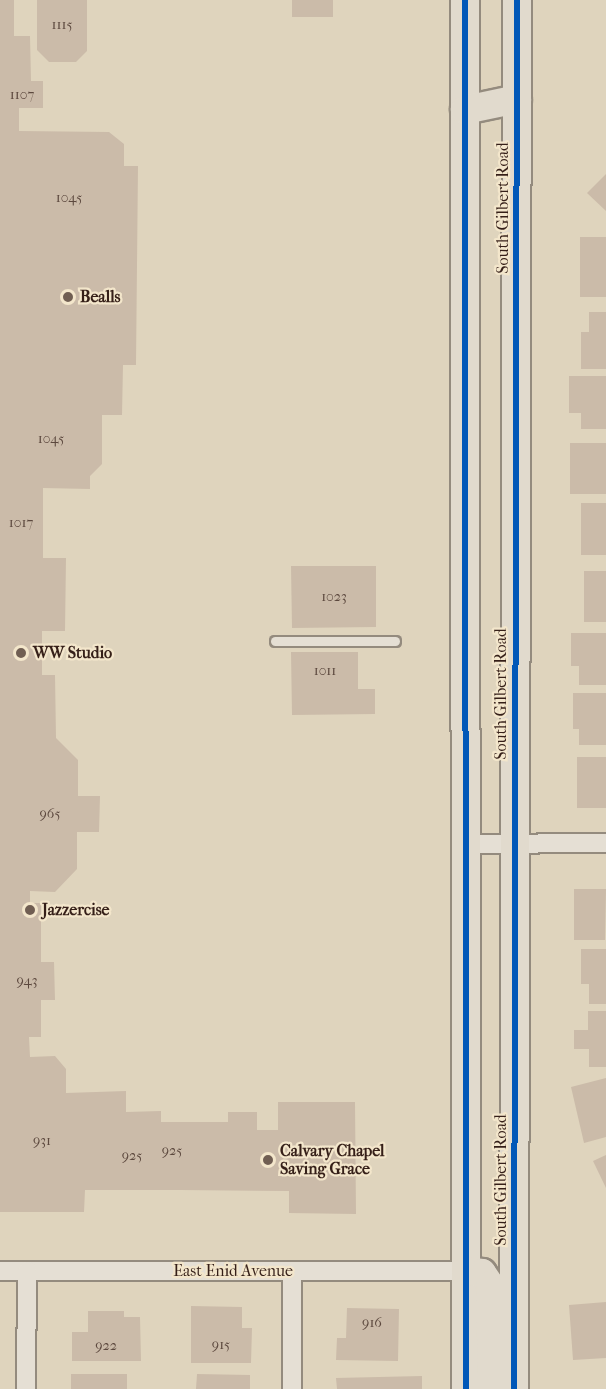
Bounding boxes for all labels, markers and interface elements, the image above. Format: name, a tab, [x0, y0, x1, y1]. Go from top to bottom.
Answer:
house number: 1115	[52, 17, 72, 33]
house number: 1107	[10, 87, 34, 103]
street label: South Gilbert Road	[493, 142, 513, 274]
house number: 1045	[56, 190, 82, 206]
place label: Bealls	[80, 287, 120, 307]
marker: Bealls	[61, 290, 75, 304]
house number: 1045	[38, 431, 64, 447]
house number: 1017	[9, 515, 33, 531]
house number: 1023	[321, 589, 347, 605]
street label: South Gilbert Road	[491, 628, 511, 760]
place label: WW Studio	[33, 643, 112, 663]
marker: WW Studio	[14, 646, 28, 660]
house number: 1011	[314, 663, 336, 679]
house number: 965	[40, 806, 60, 822]
place label: Jazzercise	[42, 900, 109, 920]
marker: Jazzercise	[23, 903, 37, 917]
house number: 943	[16, 973, 38, 989]
street label: South Gilbert Road	[491, 1114, 511, 1246]
house number: 931	[33, 1133, 51, 1149]
place label: Calvary Chapel Saving Grace	[280, 1141, 385, 1179]
house number: 925	[162, 1143, 182, 1159]
house number: 925	[122, 1148, 142, 1164]
marker: Calvary Chapel Saving Grace	[261, 1153, 275, 1167]
street label: East Enid Avenue	[173, 1261, 293, 1281]
house number: 916	[362, 1315, 382, 1331]
house number: 915	[212, 1337, 230, 1353]
house number: 922	[95, 1338, 117, 1354]

